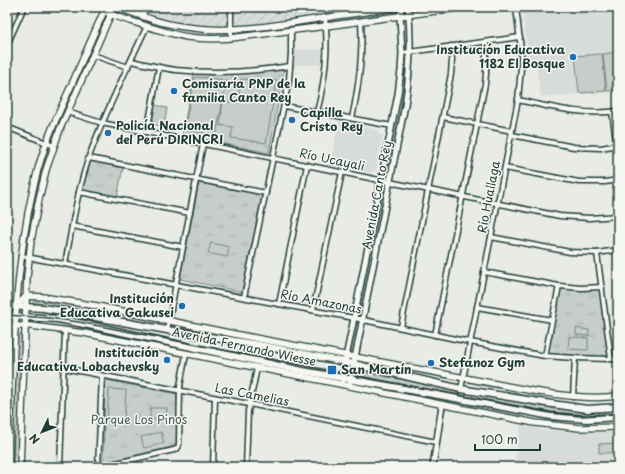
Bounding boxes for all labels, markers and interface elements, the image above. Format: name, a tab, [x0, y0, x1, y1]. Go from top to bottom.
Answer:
place label: Institución Educativa 1182 El Bosque	[436, 40, 566, 72]
marker: Institución Educativa 1182 El Bosque	[568, 52, 578, 62]
place label: Comisaría PNP de la familia Canto Rey	[182, 74, 306, 106]
marker: Comisaría PNP de la familia Canto Rey	[169, 86, 179, 96]
place label: Capilla Cristo Rey	[300, 103, 363, 135]
marker: Capilla Cristo Rey	[287, 115, 297, 125]
place label: Policía Nacional del Perú DIRINCRI	[116, 116, 223, 148]
marker: Policía Nacional del Perú DIRINCRI	[103, 128, 113, 138]
street label: Avenida Canto Rey	[357, 139, 395, 251]
street label: Río Ucayali	[298, 143, 367, 175]
street label: Río Huallaga	[472, 159, 504, 234]
street label: Río Amazonas	[279, 284, 364, 318]
place label: Institución Educativa Gakusei	[60, 289, 174, 321]
marker: Institución Educativa Gakusei	[177, 301, 187, 311]
street label: Avenida Fernando Wiesse	[171, 322, 318, 370]
place label: Institución Educativa Lobachevsky	[17, 343, 159, 375]
place label: Stefanoz Gym	[439, 353, 525, 371]
marker: Institución Educativa Lobachevsky	[162, 355, 172, 365]
marker: Stefanoz Gym	[426, 358, 436, 368]
place label: San Martín	[341, 360, 412, 378]
marker: San Martín	[326, 364, 338, 376]
street label: Las Camelias	[213, 378, 291, 410]
park label: Parque Los Pinos	[91, 410, 188, 428]
north arrow	[22, 412, 62, 452]
scale bar	[475, 426, 540, 452]
text: N	[25, 430, 44, 448]
text: 100 m	[481, 430, 518, 448]

